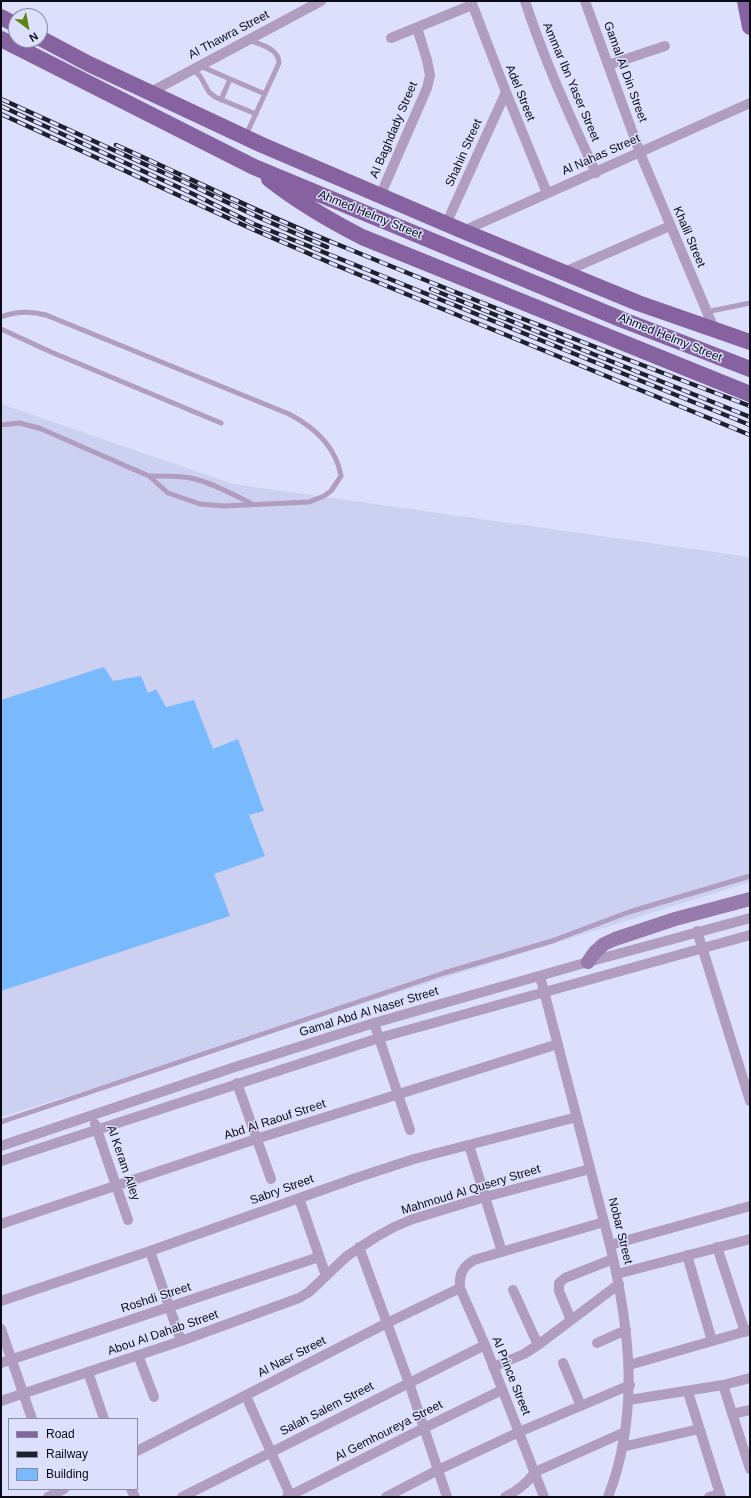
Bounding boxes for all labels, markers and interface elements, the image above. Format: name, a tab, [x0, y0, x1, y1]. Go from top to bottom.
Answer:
north arrow	[8, 8, 48, 48]
street label: Al Thawra Street	[186, 8, 272, 62]
street label: Ammar Ibn Yaser Street	[539, 20, 603, 144]
street label: Gamal Al Din Street	[600, 20, 650, 124]
text: N	[27, 30, 40, 45]
street label: Adel Street	[502, 63, 538, 123]
street label: Al Baghdady Street	[367, 80, 421, 180]
street label: Shahin Street	[443, 117, 485, 189]
street label: Al Nahas Street	[560, 131, 642, 179]
street label: Ahmed Helmy Street	[316, 188, 424, 242]
street label: Khalil Street	[670, 204, 708, 270]
street label: Ahmed Helmy Street	[616, 311, 724, 365]
street label: Gamal Abd Al Naser Street	[298, 984, 440, 1040]
street label: Abd Al Raouf Street	[222, 1097, 328, 1143]
street label: Al Keram Alley	[103, 1123, 143, 1203]
street label: Mahmoud Al Qusery Street	[400, 1162, 542, 1218]
street label: Sabry Street	[248, 1172, 316, 1208]
street label: Nobar Street	[605, 1196, 635, 1266]
street label: Roshdi Street	[119, 1280, 193, 1316]
street label: Abou Al Dahab Street	[106, 1307, 220, 1359]
street label: Al Nasr Street	[255, 1334, 329, 1380]
street label: Al Prince Street	[489, 1335, 533, 1417]
street label: Salah Salem Street	[278, 1379, 376, 1439]
street label: Al Gemhoureya Street	[333, 1398, 445, 1464]
legend	[8, 1418, 138, 1490]
text: Road	[46, 1427, 75, 1441]
text: Railway	[46, 1447, 88, 1461]
text: Building	[46, 1467, 89, 1481]

